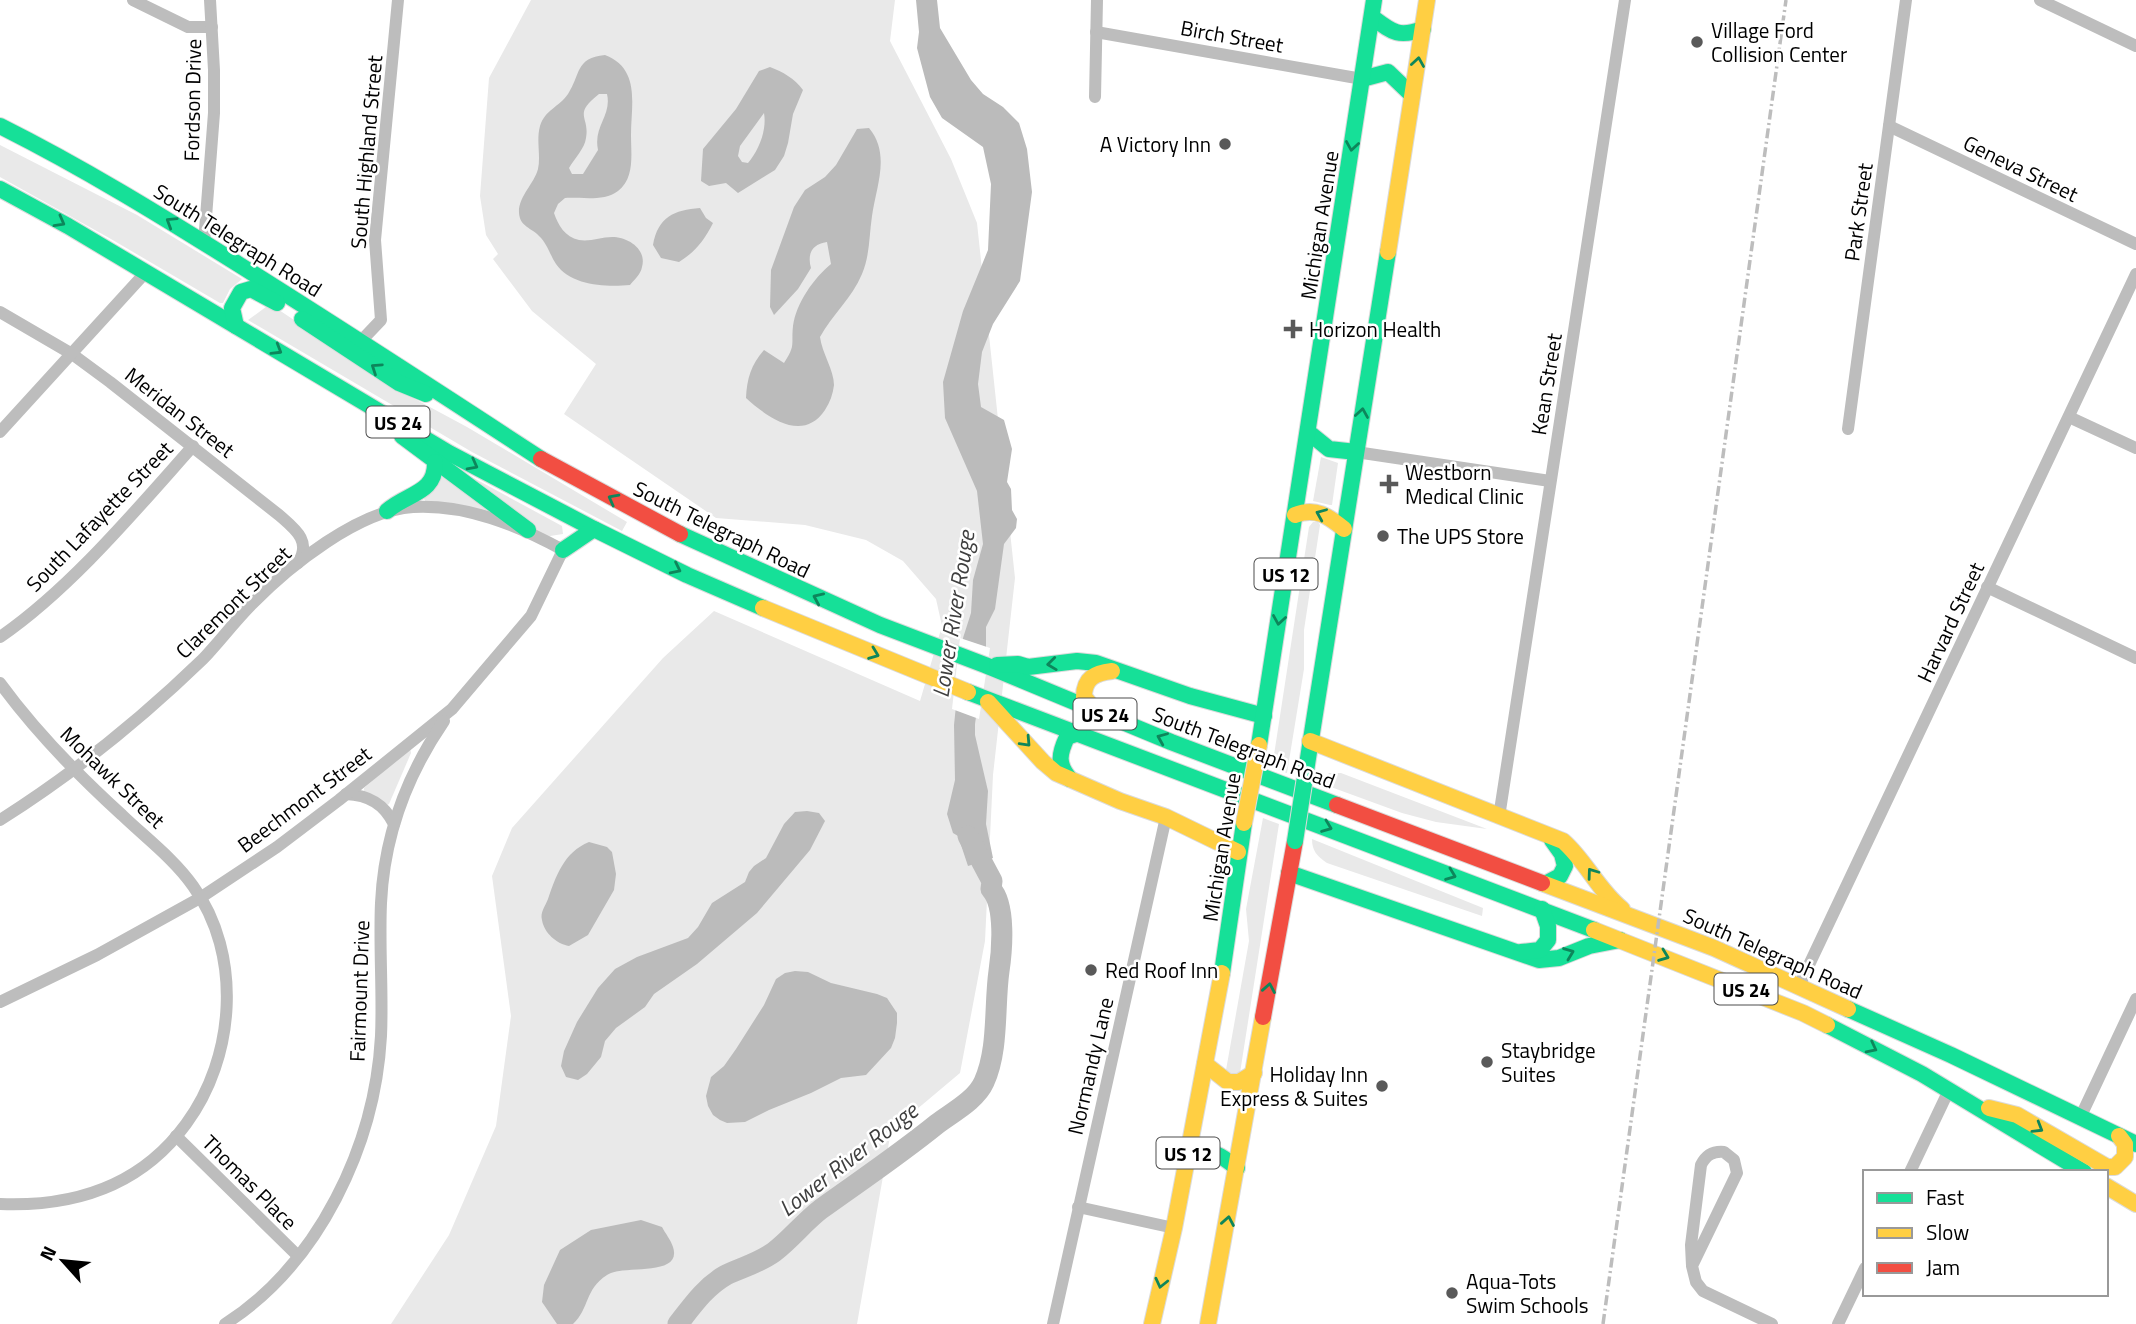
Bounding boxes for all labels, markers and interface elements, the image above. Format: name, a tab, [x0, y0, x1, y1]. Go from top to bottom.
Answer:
street label: Birch Street	[1178, 11, 1286, 61]
place label: Village Ford Collision Center	[1711, 14, 1847, 70]
marker: Village Ford Collision Center	[1689, 34, 1705, 50]
street label: Fordson Drive	[175, 38, 209, 162]
street label: South Highland Street	[342, 53, 390, 250]
one-way arrow	[1410, 56, 1425, 68]
street label: Geneva Street	[1958, 126, 2085, 210]
place label: A Victory Inn	[1100, 128, 1211, 160]
marker: A Victory Inn	[1217, 136, 1233, 152]
one-way arrow	[1345, 140, 1360, 152]
street label: Michigan Avenue	[1291, 148, 1347, 302]
street label: Park Street	[1835, 160, 1881, 263]
street label: South Telegraph Road	[148, 175, 328, 305]
one-way arrow	[53, 214, 65, 227]
one-way arrow	[165, 218, 178, 231]
place label: Horizon Health	[1309, 313, 1441, 345]
marker: Horizon Health	[1283, 319, 1303, 339]
street label: Kean Street	[1522, 330, 1570, 437]
one-way arrow	[270, 342, 282, 355]
street label: Meridan Street	[118, 359, 242, 466]
one-way arrow	[370, 363, 383, 376]
road number: US 24	[366, 406, 430, 438]
one-way arrow	[1354, 407, 1369, 419]
street label: South Lafayette Street	[18, 433, 180, 599]
place label: Westborn Medical Clinic	[1405, 456, 1524, 512]
one-way arrow	[466, 457, 478, 471]
street label: South Telegraph Road	[628, 472, 816, 586]
marker: Westborn Medical Clinic	[1379, 474, 1399, 494]
one-way arrow	[608, 494, 620, 508]
one-way arrow	[1315, 509, 1328, 523]
place label: The UPS Store	[1397, 520, 1524, 552]
water label: Lower River Rouge	[923, 527, 984, 700]
marker: The UPS Store	[1375, 528, 1391, 544]
street label: Claremont Street	[168, 538, 299, 666]
street label: Harvard Street	[1908, 556, 1992, 687]
road number: US 12	[1254, 558, 1318, 590]
one-way arrow	[669, 561, 681, 575]
one-way arrow	[813, 592, 825, 606]
one-way arrow	[1272, 615, 1287, 626]
one-way arrow	[867, 646, 879, 660]
one-way arrow	[1046, 657, 1058, 672]
street label: South Telegraph Road	[1148, 697, 1340, 797]
road number: US 24	[1074, 698, 1136, 730]
street label: Mohawk Street	[53, 719, 173, 836]
one-way arrow	[1156, 732, 1169, 746]
one-way arrow	[1017, 734, 1030, 747]
street label: Beechmont Street	[230, 738, 378, 860]
street label: Michigan Avenue	[1193, 770, 1249, 924]
one-way arrow	[1321, 819, 1333, 833]
one-way arrow	[1445, 866, 1457, 880]
one-way arrow	[1587, 868, 1600, 881]
street label: South Telegraph Road	[1678, 899, 1868, 1007]
street label: Fairmount Drive	[341, 920, 377, 1062]
one-way arrow	[1562, 948, 1574, 962]
one-way arrow	[1657, 948, 1669, 962]
place label: Red Roof Inn	[1105, 954, 1218, 986]
marker: Red Roof Inn	[1083, 962, 1099, 978]
road number: US 24	[1714, 973, 1778, 1004]
one-way arrow	[1261, 982, 1276, 994]
street label: Normandy Lane	[1059, 994, 1121, 1138]
place label: Staybridge Suites	[1501, 1034, 1596, 1090]
one-way arrow	[1865, 1040, 1877, 1053]
marker: Staybridge Suites	[1479, 1054, 1495, 1070]
place label: Holiday Inn Express & Suites	[1220, 1058, 1368, 1114]
marker: Holiday Inn Express & Suites	[1374, 1078, 1390, 1094]
water label: Lower River Rouge	[771, 1093, 926, 1225]
one-way arrow	[2031, 1119, 2044, 1132]
street label: Thomas Place	[195, 1127, 305, 1237]
road number: US 12	[1156, 1138, 1220, 1168]
legend	[1863, 1170, 2108, 1296]
text: Fast	[1926, 1181, 1965, 1213]
one-way arrow	[1220, 1215, 1235, 1227]
text: Slow	[1926, 1216, 1969, 1248]
north arrow	[28, 1226, 98, 1296]
text: N	[31, 1241, 63, 1266]
text: Jam	[1926, 1251, 1960, 1283]
place label: Aqua-Tots Swim Schools	[1466, 1265, 1589, 1321]
one-way arrow	[1155, 1277, 1169, 1289]
marker: Aqua-Tots Swim Schools	[1444, 1285, 1460, 1301]

